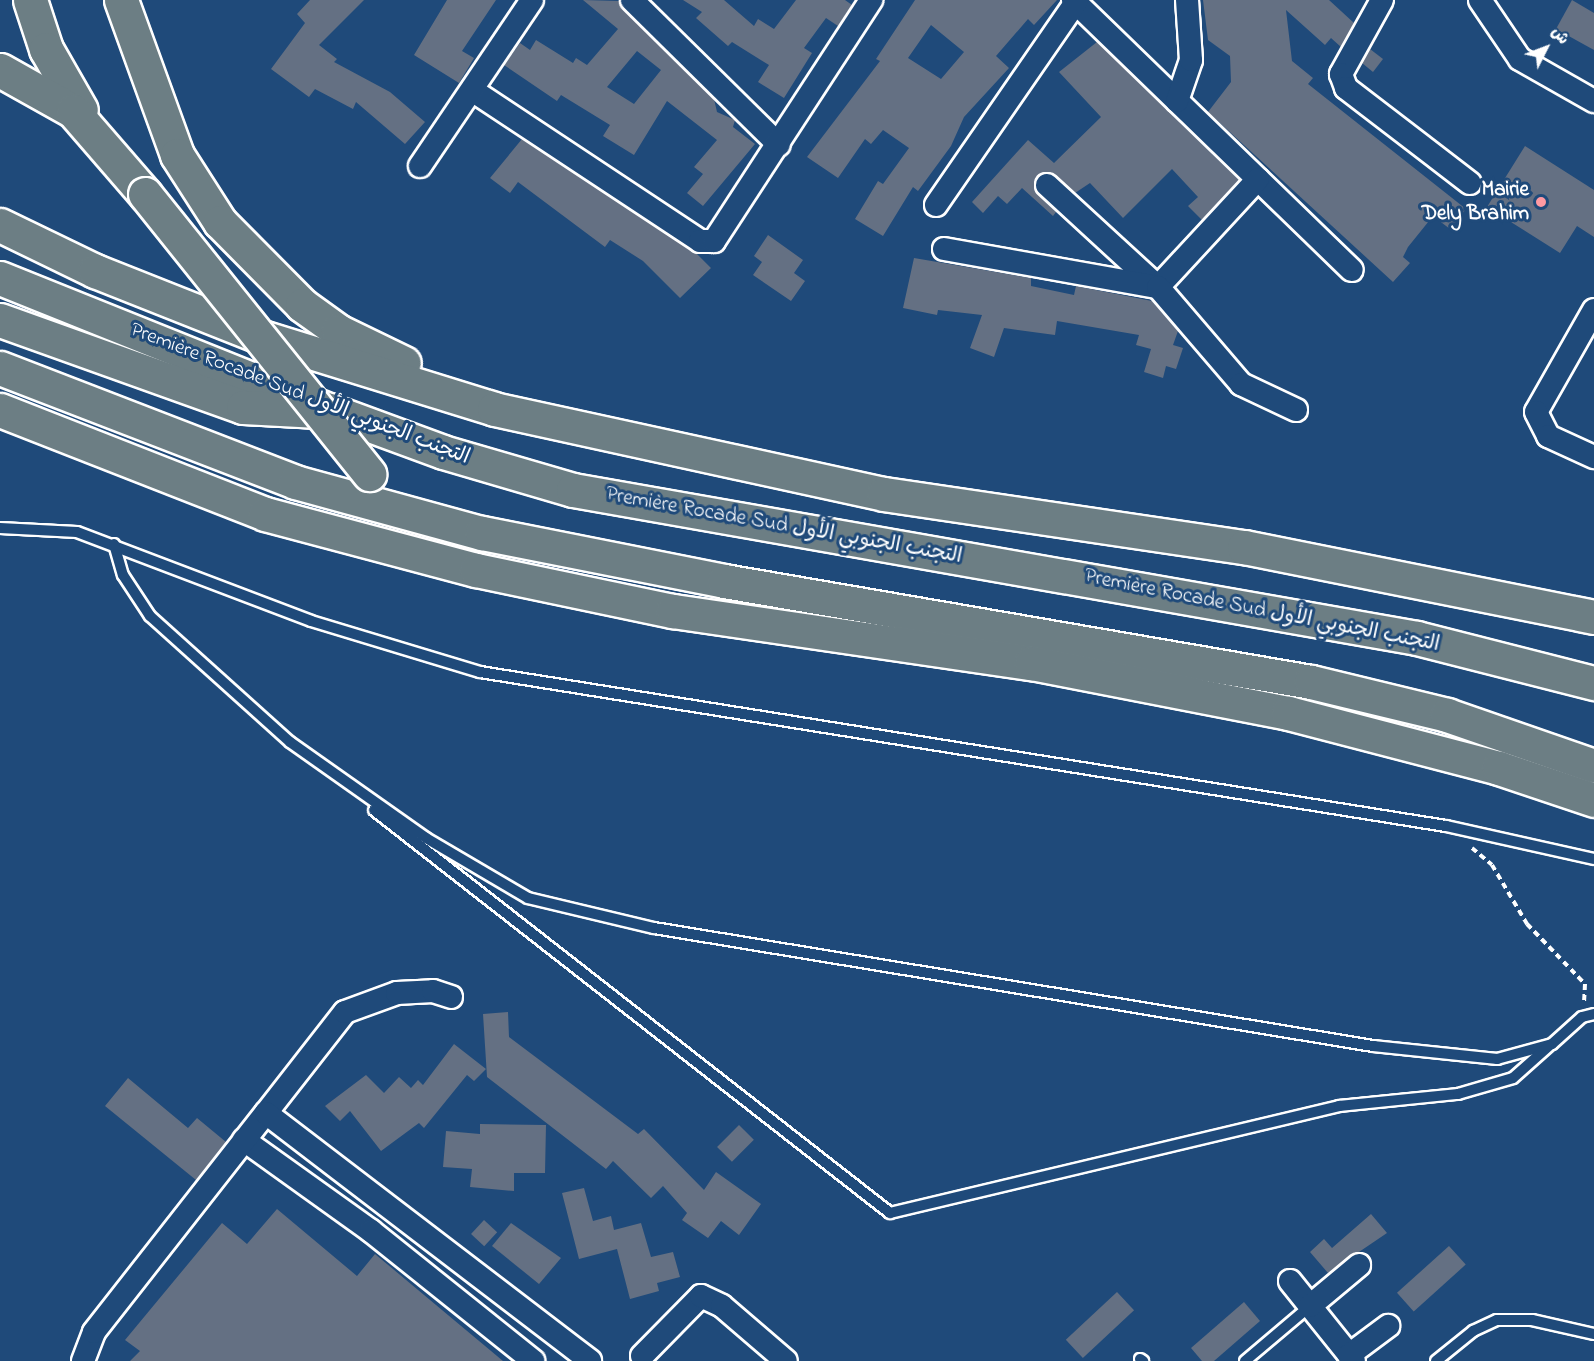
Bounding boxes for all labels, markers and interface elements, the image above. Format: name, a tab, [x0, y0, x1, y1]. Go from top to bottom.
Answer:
north arrow	[1516, 18, 1576, 78]
text: ش	[1545, 21, 1574, 51]
place label: Mairie Dely Brahim	[1422, 177, 1529, 227]
marker: Mairie Dely Brahim	[1534, 195, 1548, 209]
street label: Première Rocade Sud التجنب الجنوبي الأول	[127, 318, 473, 470]
street label: Première Rocade Sud التجنب الجنوبي الأول	[604, 482, 964, 570]
street label: Première Rocade Sud التجنب الجنوبي الأول	[1082, 564, 1442, 658]

